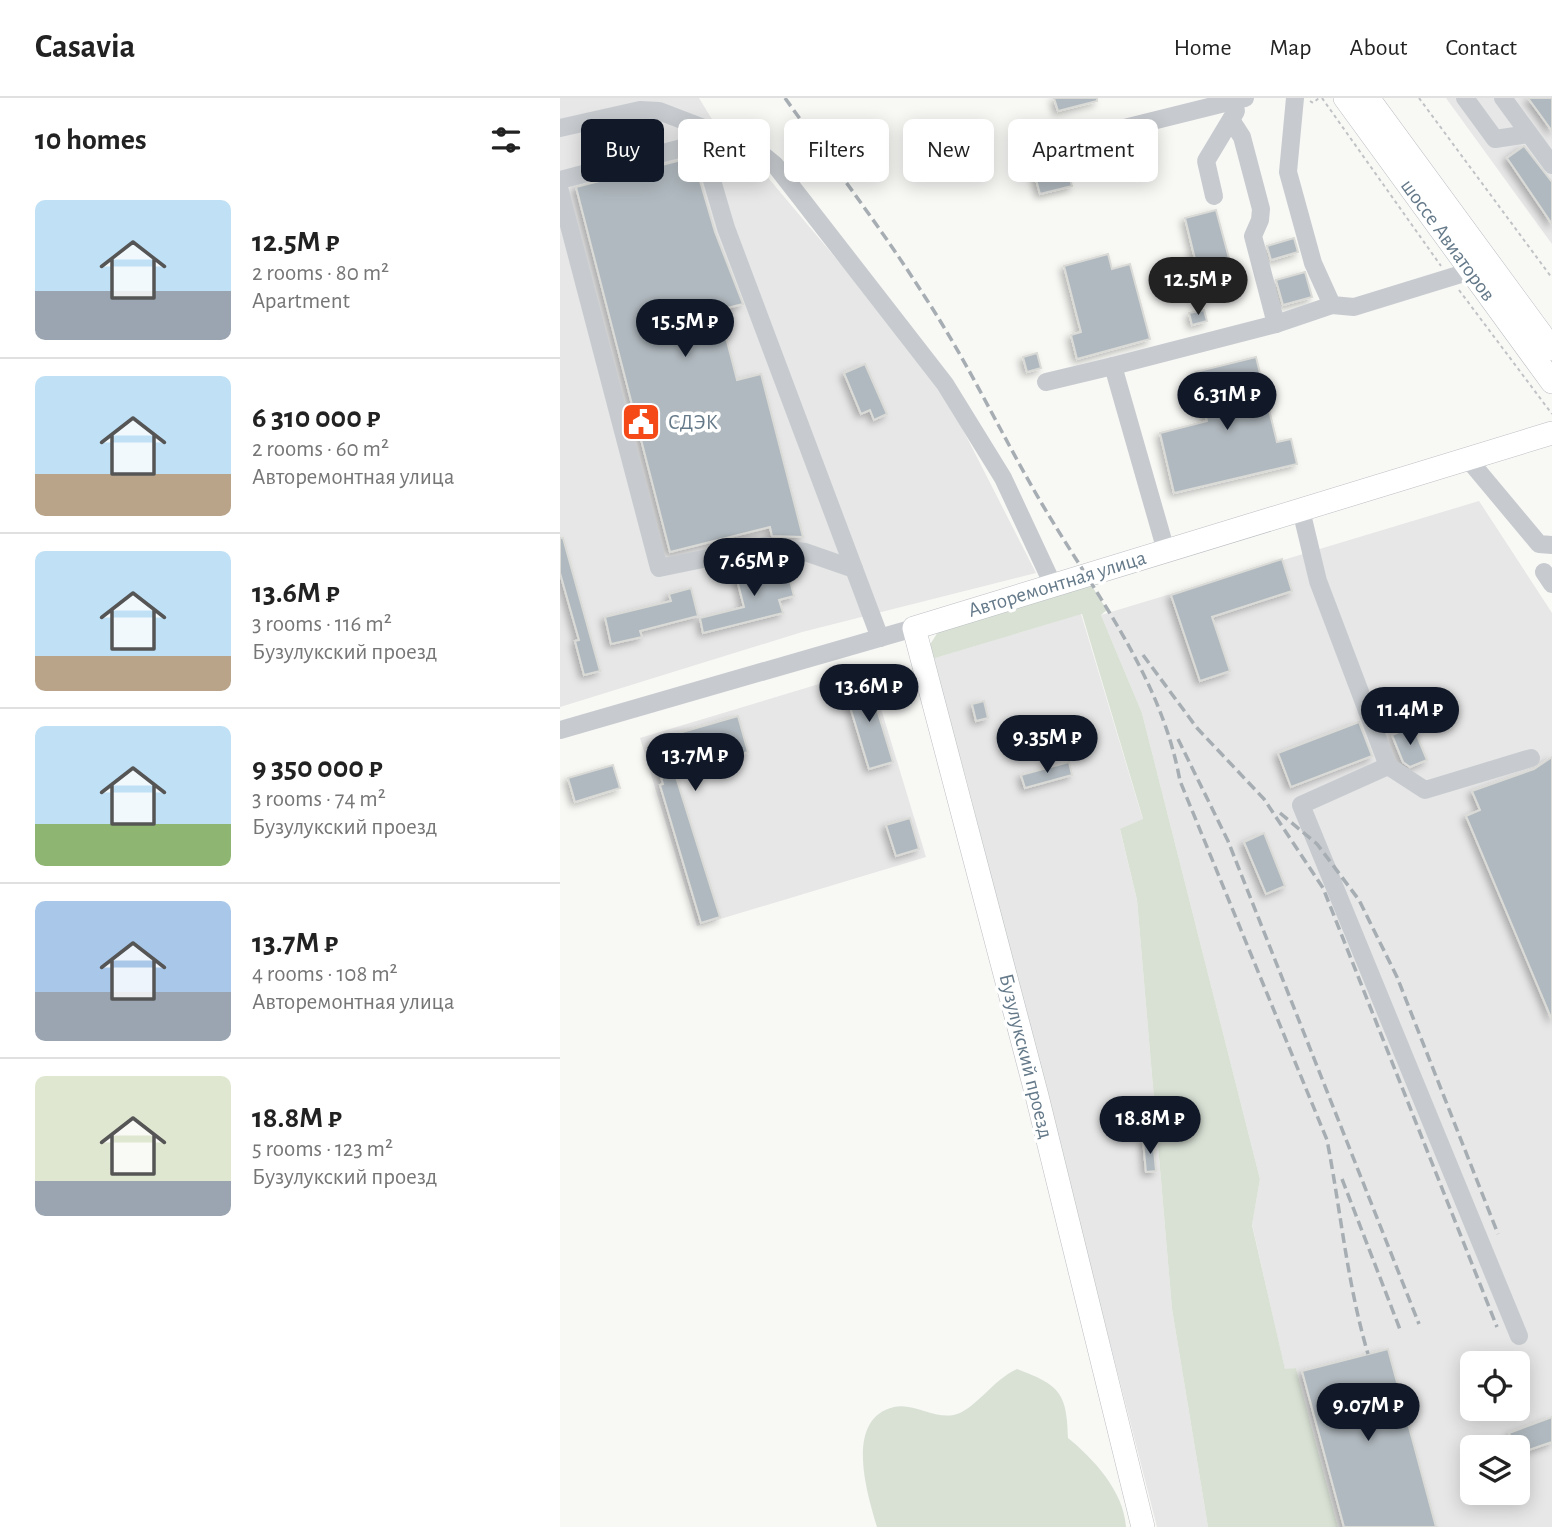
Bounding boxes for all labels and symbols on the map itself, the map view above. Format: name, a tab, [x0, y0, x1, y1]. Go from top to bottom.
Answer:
street label: шоссе Авиаторов	[1397, 175, 1499, 305]
pin: 12.5M ₽	[1133, 258, 1263, 317]
pin: 15.5M ₽	[620, 300, 750, 359]
pin: 6.31M ₽	[1162, 372, 1292, 432]
public building icon: СДЭК	[620, 401, 662, 443]
place label: СДЭК	[668, 412, 718, 433]
pin: 7.65M ₽	[689, 538, 819, 598]
street label: Авторемонтная улица	[965, 547, 1149, 621]
pin: 13.6M ₽	[804, 664, 934, 724]
pin: 11.4M ₽	[1345, 688, 1475, 747]
pin: 9.35M ₽	[982, 716, 1112, 775]
pin: 13.7M ₽	[630, 734, 760, 793]
street label: Бузулукский проезд	[995, 971, 1057, 1141]
pin: 18.8M ₽	[1085, 1096, 1215, 1156]
pin: 9.07M ₽	[1303, 1384, 1433, 1443]

